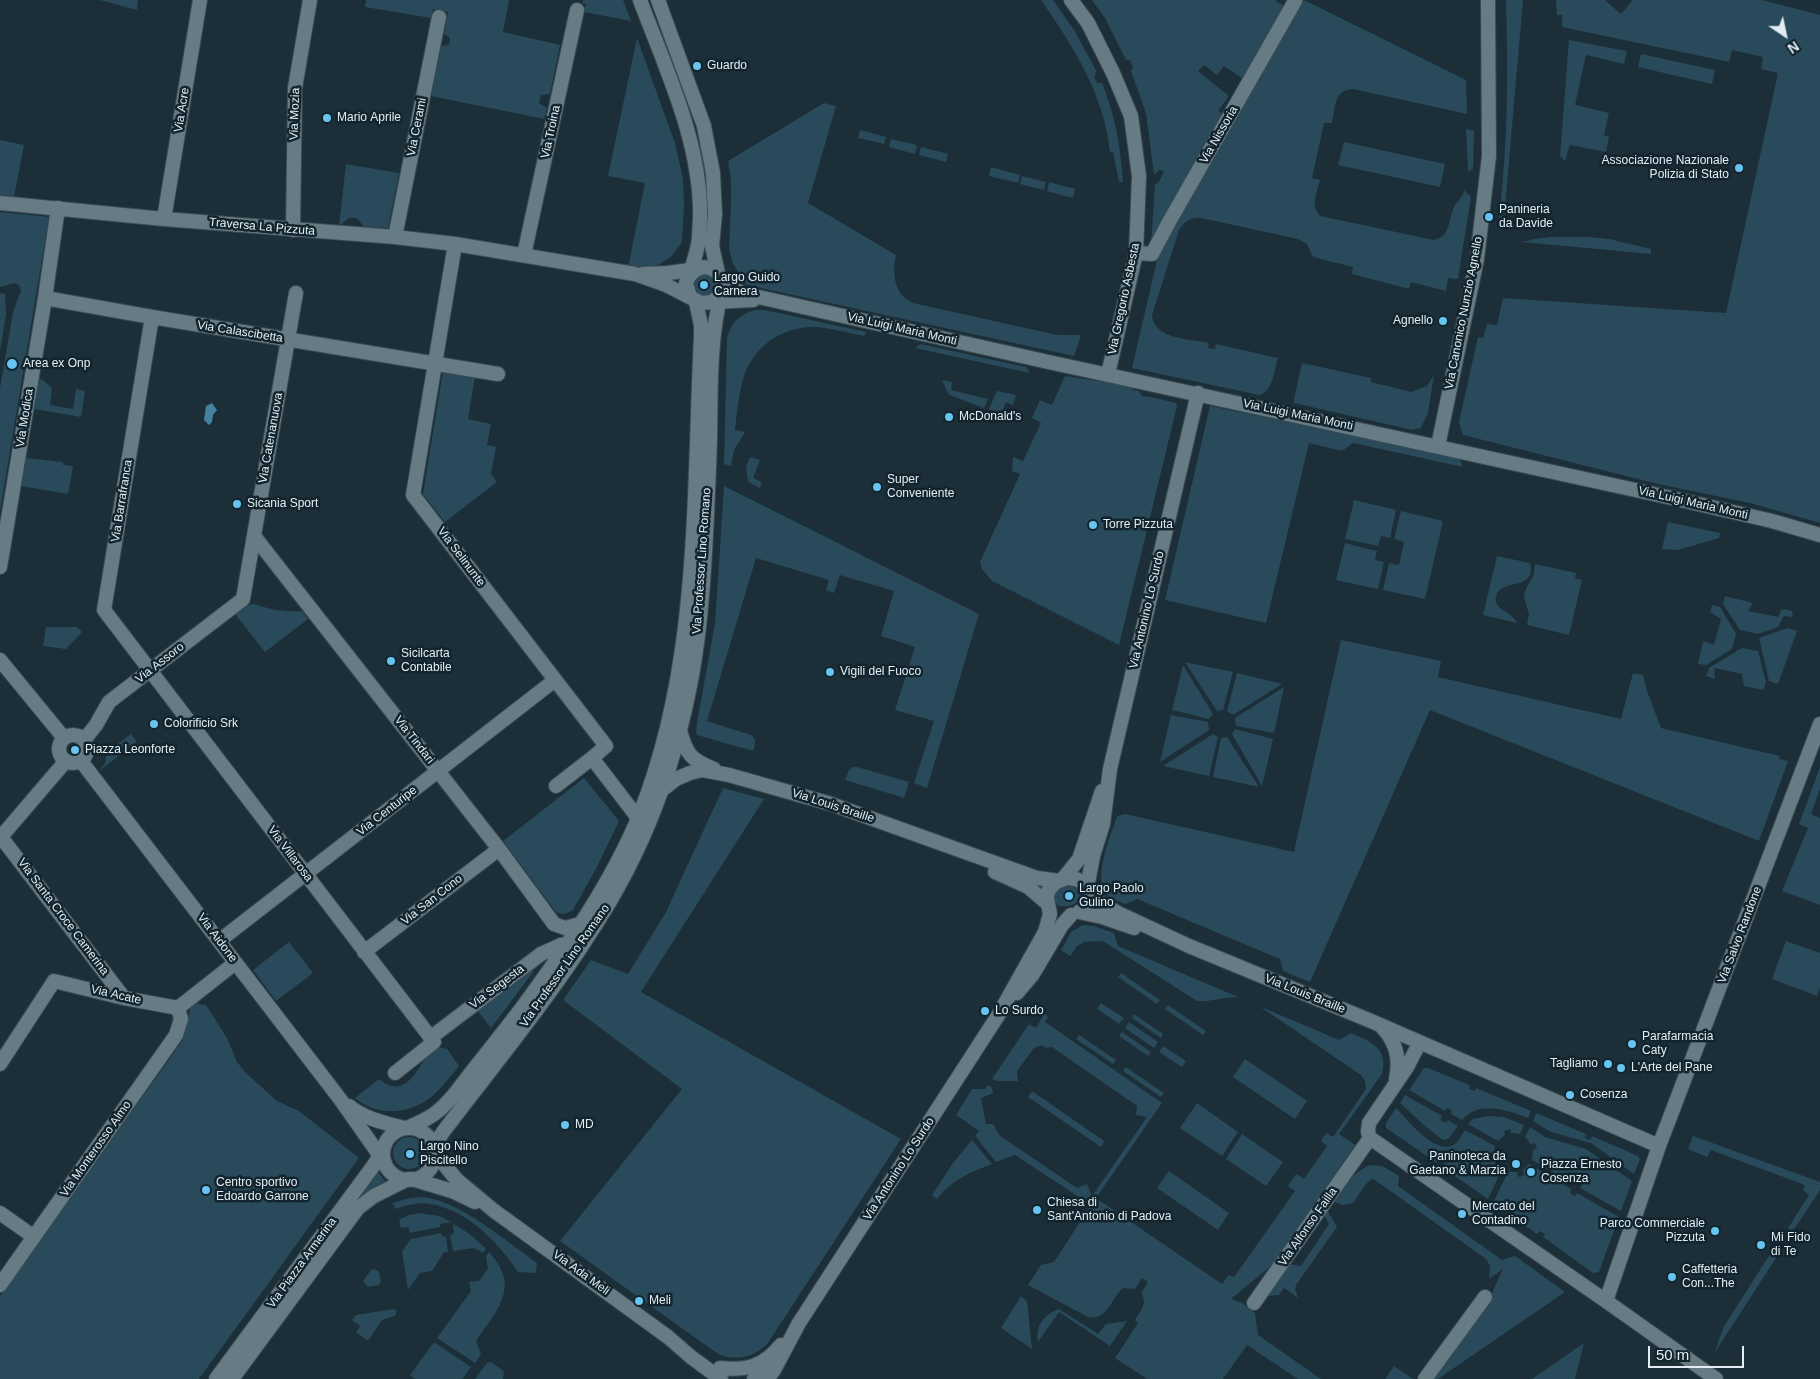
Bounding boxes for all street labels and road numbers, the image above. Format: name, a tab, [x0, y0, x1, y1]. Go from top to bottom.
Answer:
street label: Via Acre	[171, 87, 193, 133]
street label: Via Mozia	[287, 88, 303, 140]
street label: Via Cerami	[404, 97, 430, 157]
street label: Via Troina	[538, 104, 564, 160]
street label: Via Nissoria	[1197, 104, 1241, 166]
street label: Traversa La Pizzuta	[208, 215, 316, 239]
street label: Via Canonico Nunzio Agnello	[1442, 235, 1486, 391]
street label: Via Gregorio Asbesta	[1105, 242, 1143, 356]
street label: Via Luigi Maria Monti	[846, 309, 958, 349]
street label: Via Calascibetta	[196, 318, 284, 346]
street label: Via Modica	[13, 388, 37, 448]
street label: Via Catenanuova	[256, 392, 286, 484]
street label: Via Luigi Maria Monti	[1242, 396, 1354, 434]
street label: Via Barrafranca	[108, 459, 136, 543]
street label: Via Luigi Maria Monti	[1637, 483, 1749, 523]
street label: Via Professor Lino Romano	[690, 487, 714, 635]
street label: Via Selinunte	[434, 525, 488, 589]
street label: Via Antonino Lo Surdo	[1127, 550, 1167, 670]
street label: Via Assoro	[133, 640, 187, 686]
street label: Via Tindari	[391, 713, 437, 767]
street label: Via Centuripe	[354, 783, 420, 839]
street label: Via Louis Braille	[790, 786, 876, 826]
street label: Via Villarosa	[264, 823, 316, 885]
street label: Via Santa Croce Camerina	[14, 856, 112, 978]
street label: Via San Cono	[398, 872, 466, 928]
street label: Via Salvo Randone	[1715, 885, 1765, 985]
street label: Via Professor Lino Romano	[517, 902, 613, 1030]
street label: Via Aidone	[194, 911, 240, 965]
street label: Via Segesta	[467, 962, 527, 1012]
street label: Via Louis Braille	[1263, 971, 1347, 1017]
street label: Via Acate	[89, 982, 143, 1008]
street label: Via Monterosso Almo	[57, 1098, 135, 1200]
street label: Via Antonino Lo Surdo	[860, 1115, 938, 1223]
street label: Via Alfonso Failla	[1276, 1185, 1340, 1269]
street label: Via Piazza Armerina	[264, 1215, 340, 1311]
street label: Via Ada Meli	[550, 1247, 612, 1299]

